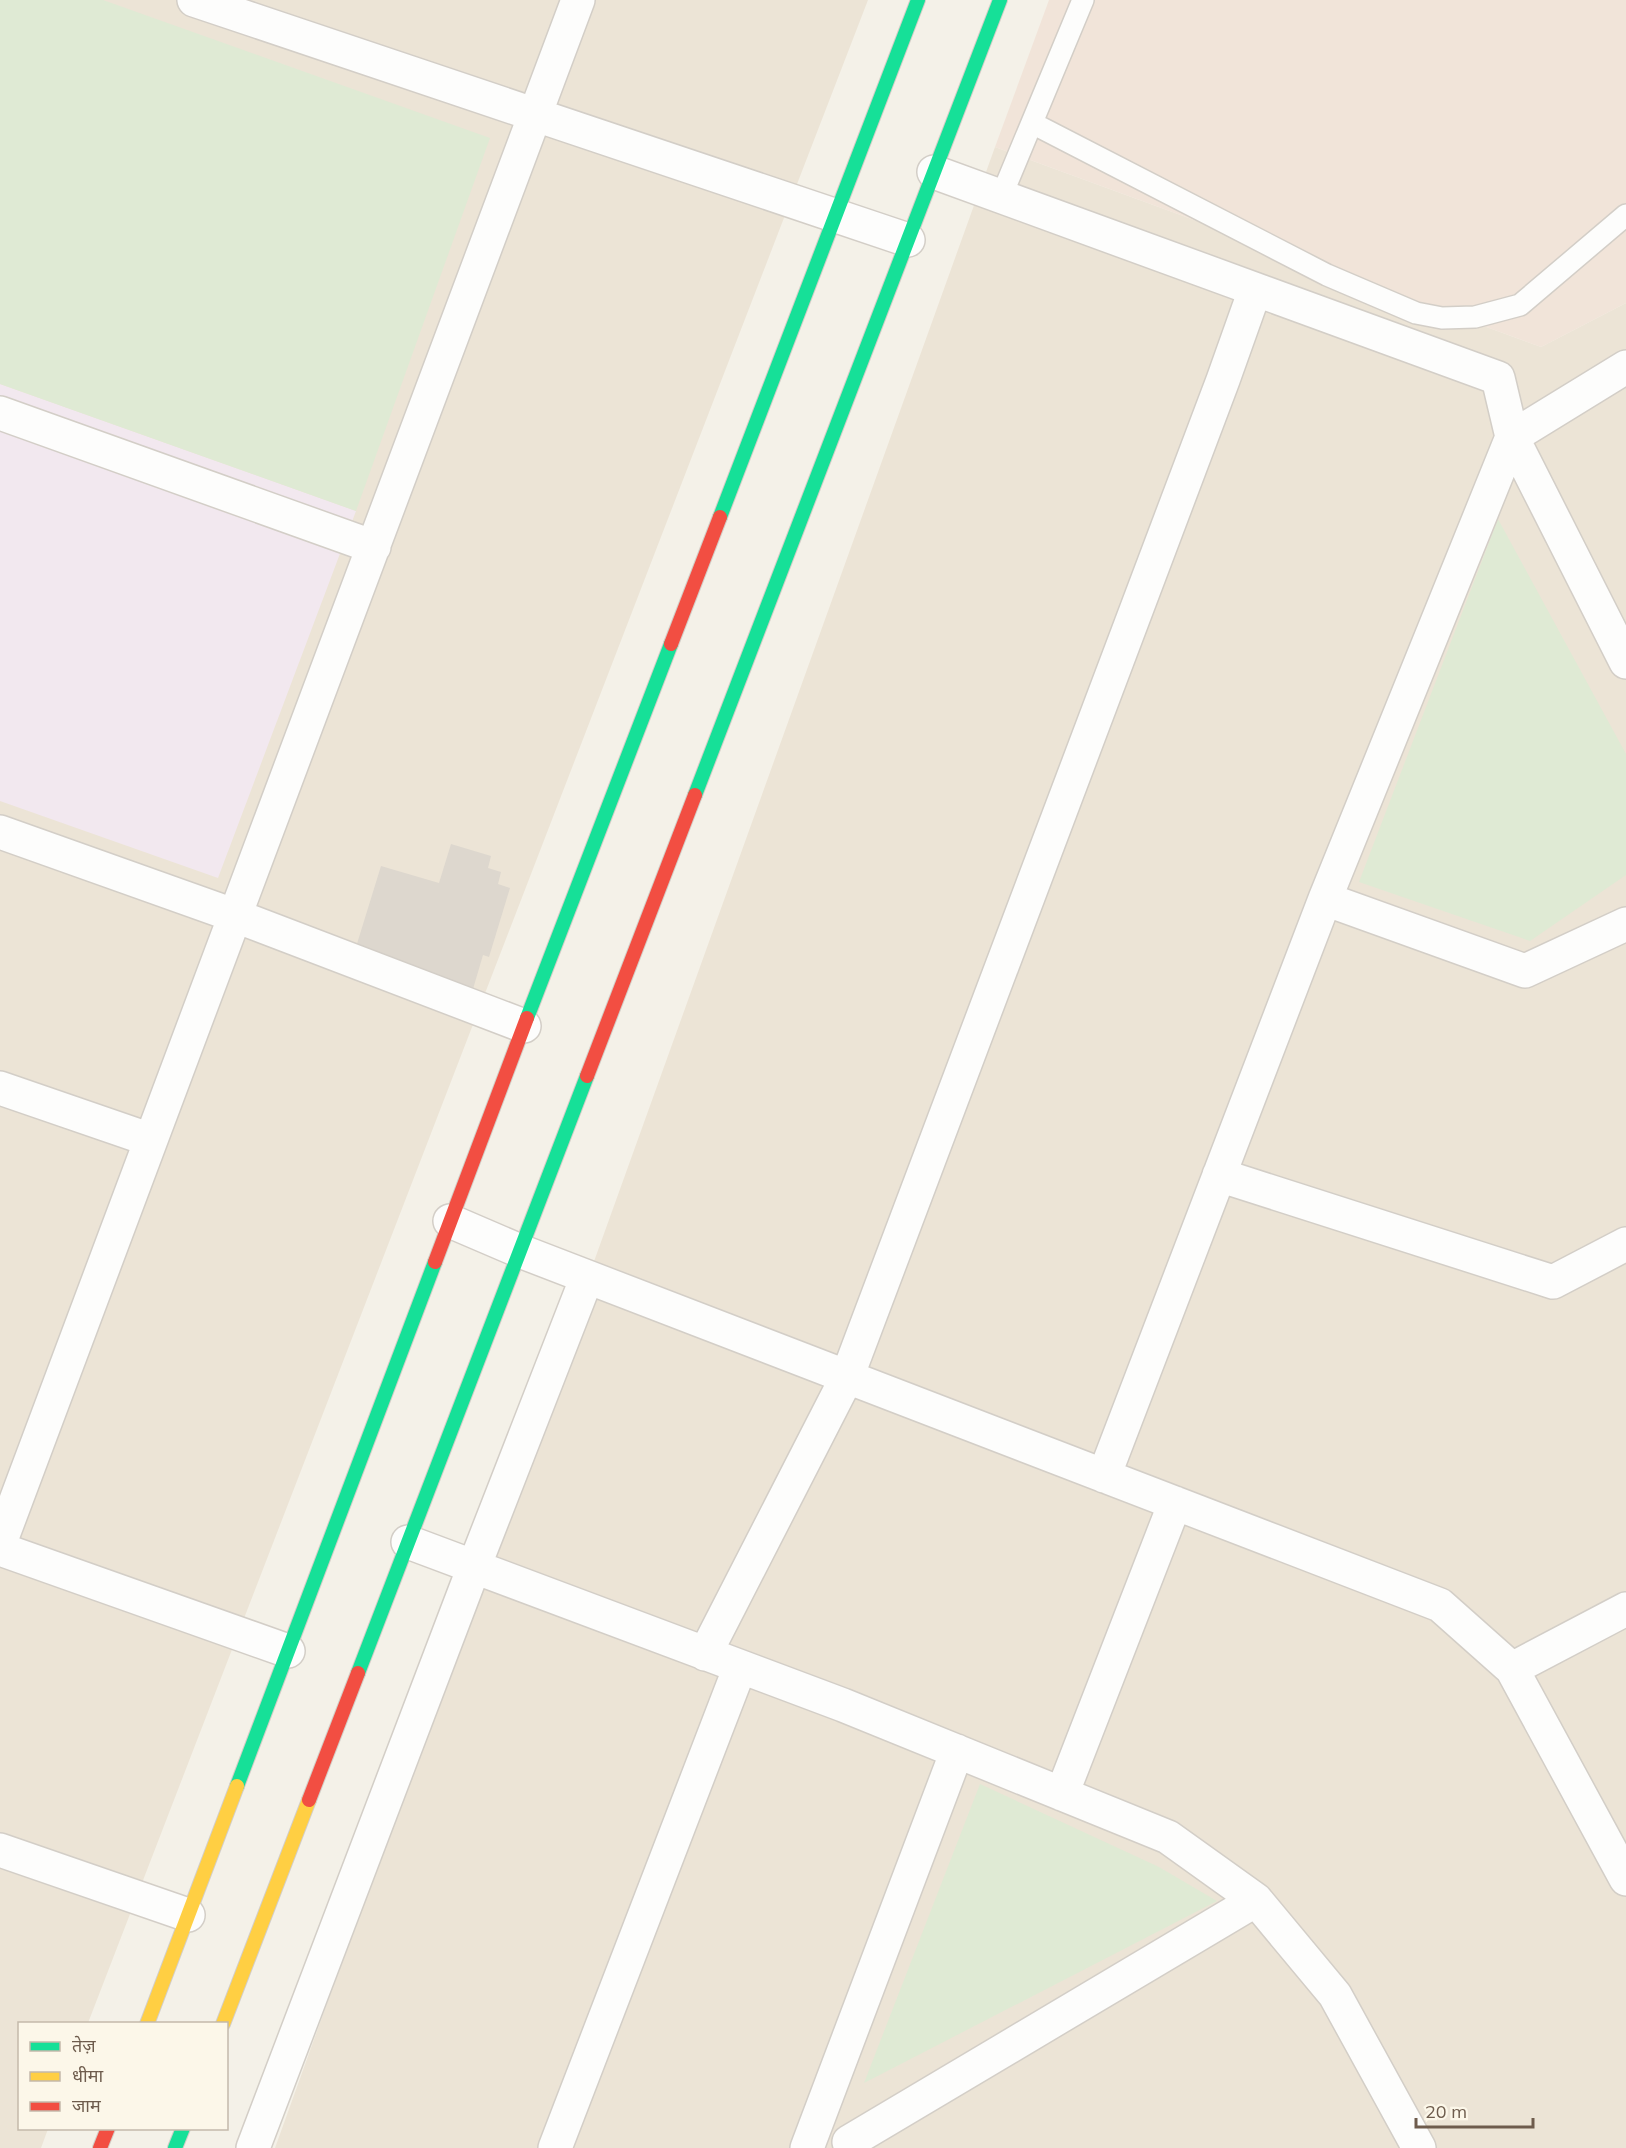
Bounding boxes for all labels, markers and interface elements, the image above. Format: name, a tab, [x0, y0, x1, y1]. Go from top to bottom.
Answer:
legend	[18, 2022, 228, 2130]
text: तेज़	[72, 2034, 96, 2057]
text: धीमा	[72, 2064, 103, 2087]
scale bar	[1416, 2091, 1533, 2129]
text: जाम	[72, 2094, 102, 2117]
text: 20 m	[1425, 2100, 1467, 2123]

